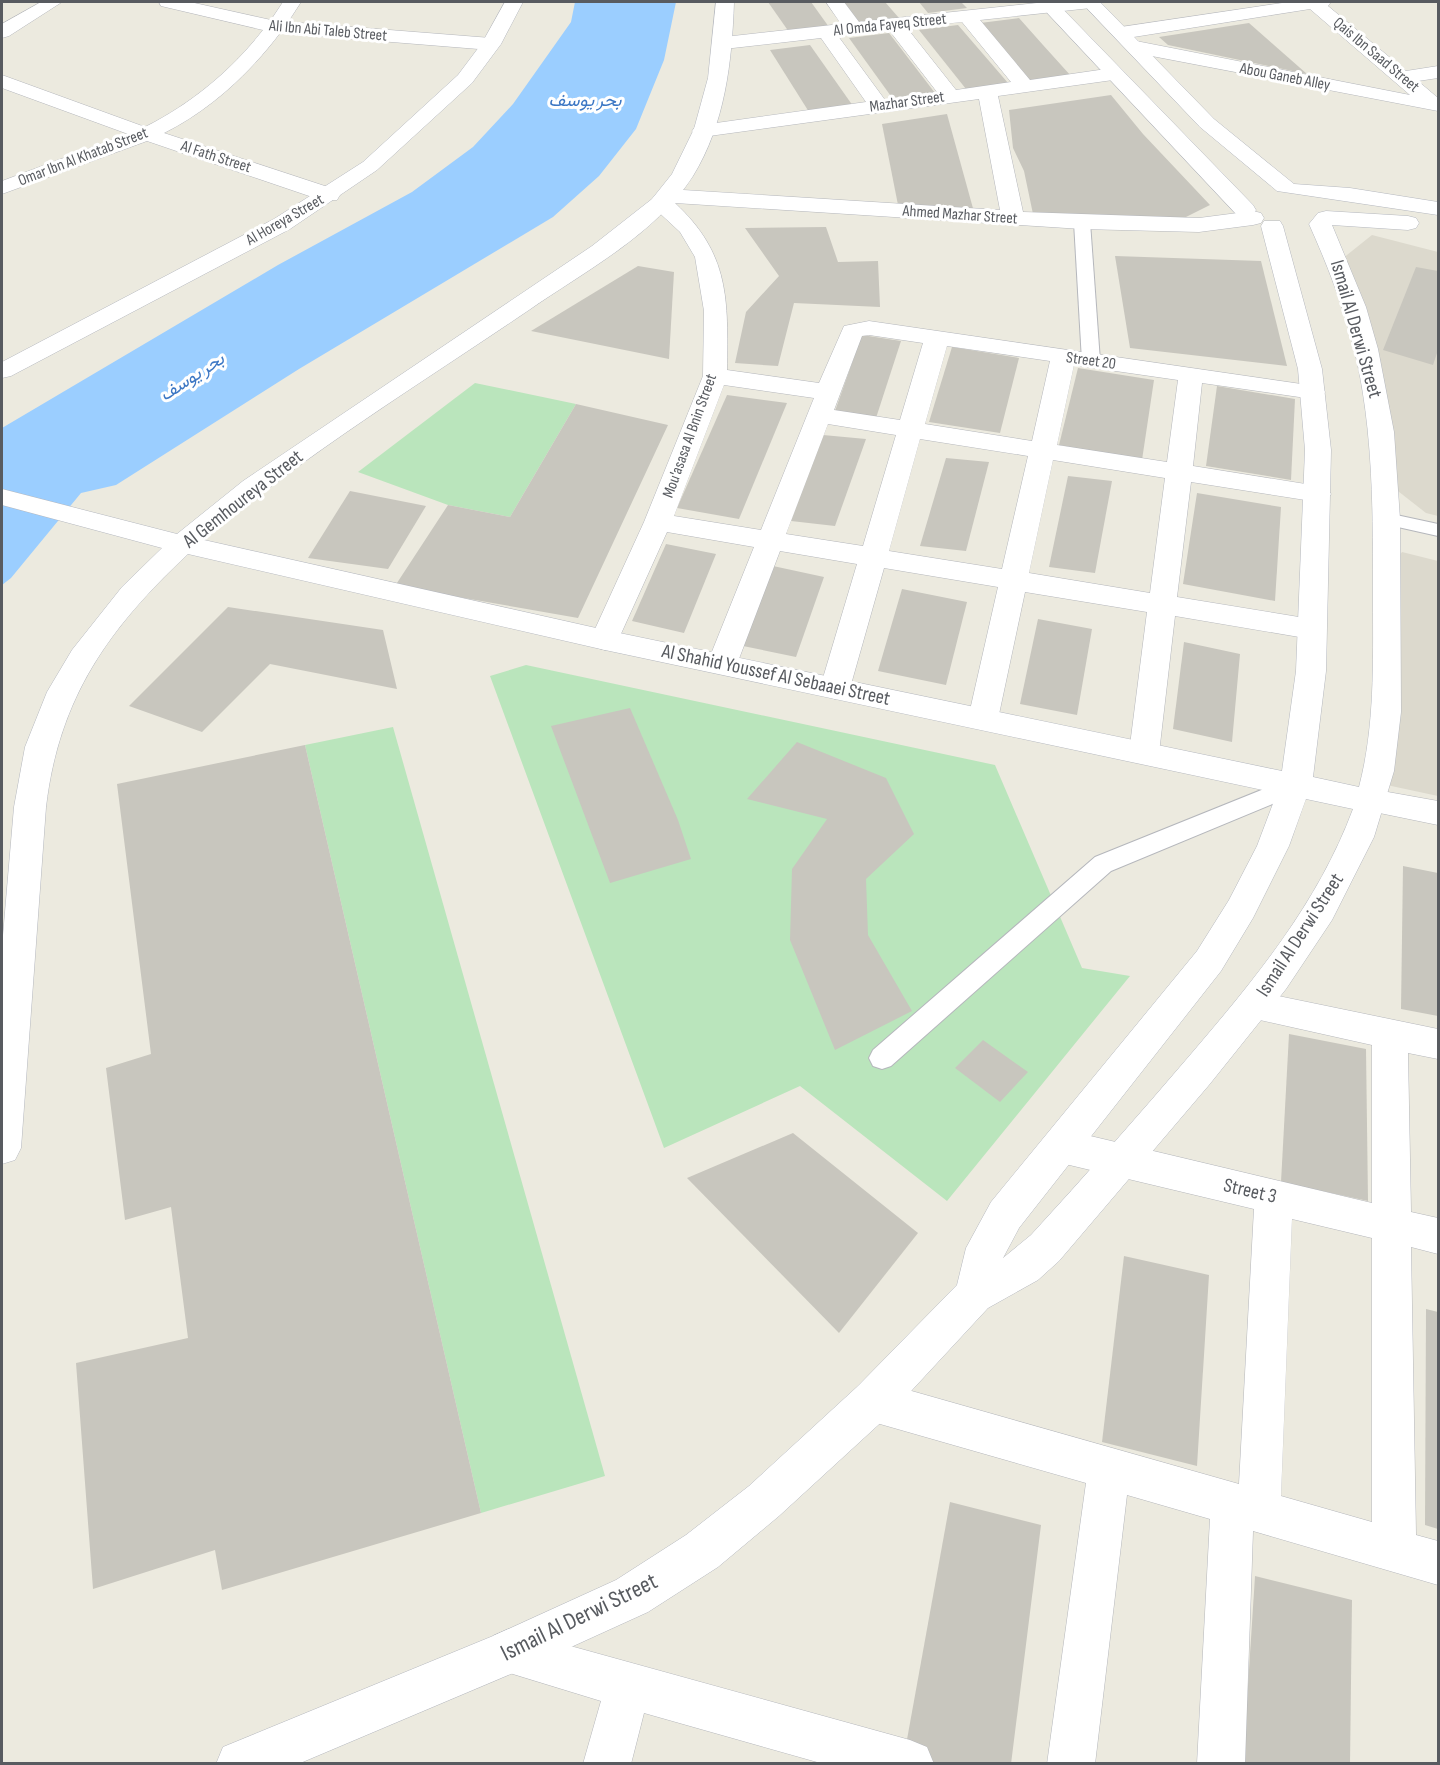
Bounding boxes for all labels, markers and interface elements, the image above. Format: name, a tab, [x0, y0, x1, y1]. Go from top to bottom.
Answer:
street label: Al Omda Fayeq Street	[832, 10, 947, 40]
street label: Qais Ibn Saad Street	[1329, 13, 1423, 97]
street label: Ali Ibn Abi Taleb Street	[267, 16, 388, 46]
street label: Abou Ganeb Alley	[1237, 59, 1332, 95]
street label: Mazhar Street	[868, 87, 946, 117]
water label: بحر يوسف	[549, 90, 622, 111]
street label: Omar Ibn Al Khatab Street	[15, 123, 151, 191]
street label: Al Fath Street	[178, 136, 254, 177]
street label: Al Horeya Street	[242, 190, 327, 250]
street label: Ahmed Mazhar Street	[901, 201, 1018, 229]
street label: Ismail Al Derwi Street	[1325, 257, 1387, 401]
water label: بحر يوسف	[156, 348, 229, 406]
street label: Street 20	[1065, 348, 1117, 374]
street label: Mou'asasa Al Bnin Street	[659, 371, 721, 501]
street label: Al Gemhoureya Street	[177, 445, 308, 554]
street label: Al Shahid Youssef Al Sebaaei Street	[659, 639, 892, 711]
street label: Ismail Al Derwi Street	[1251, 869, 1349, 1001]
street label: Street 3	[1221, 1173, 1279, 1209]
street label: Ismail Al Derwi Street	[496, 1567, 662, 1667]

